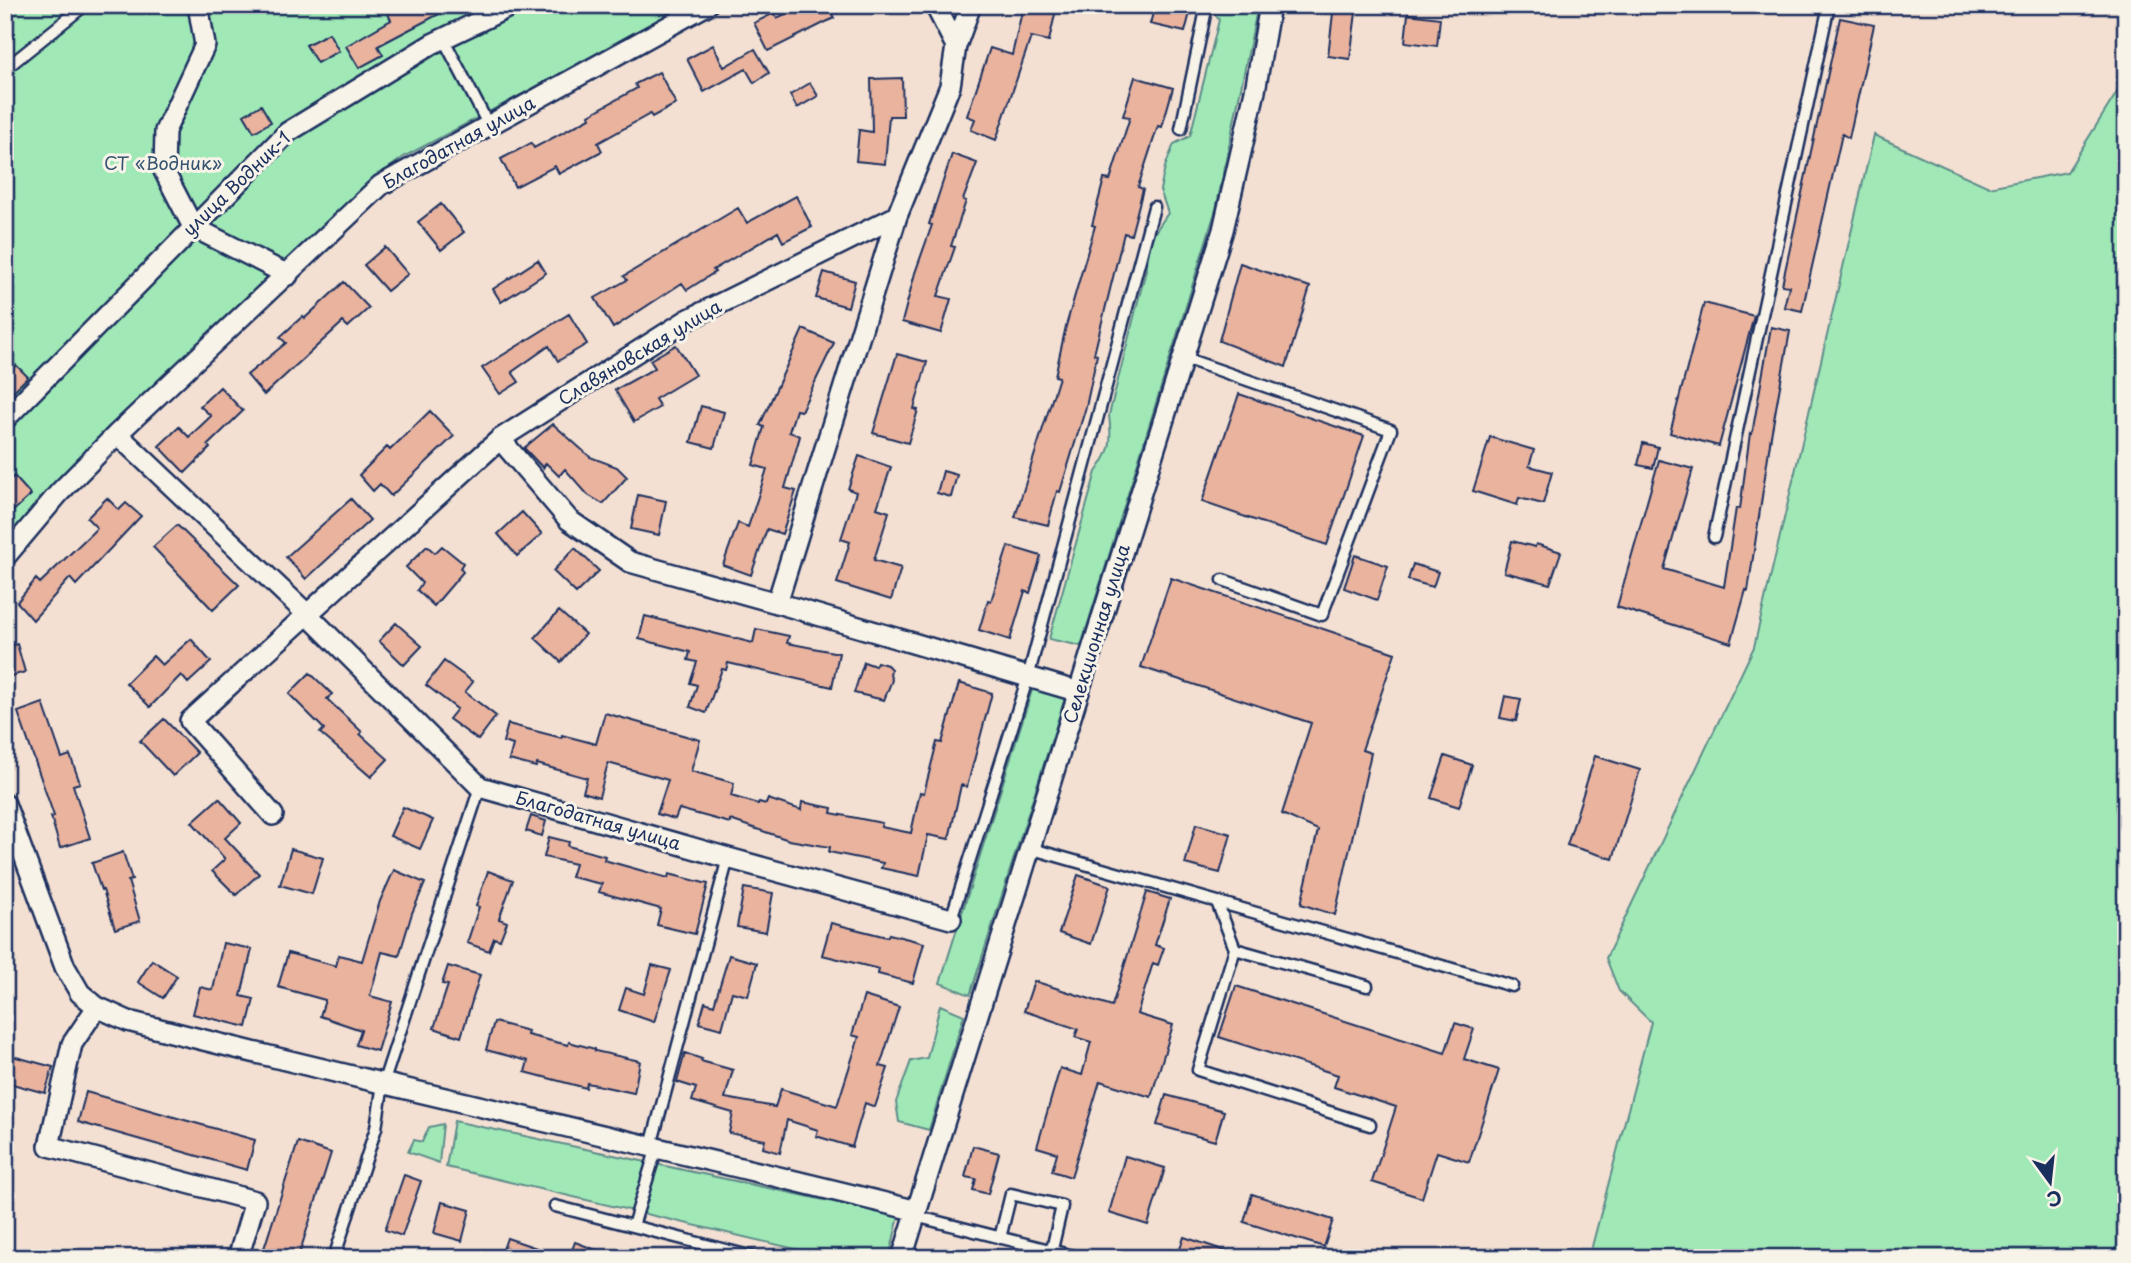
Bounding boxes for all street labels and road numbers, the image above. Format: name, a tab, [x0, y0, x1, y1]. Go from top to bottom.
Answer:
street label: Благодатная улица	[377, 88, 540, 195]
street label: улица Водник-1	[176, 124, 296, 242]
street label: Славяновская улица	[552, 292, 727, 411]
street label: Селекционная улица	[1055, 540, 1136, 727]
street label: Благодатная улица	[513, 783, 685, 856]

